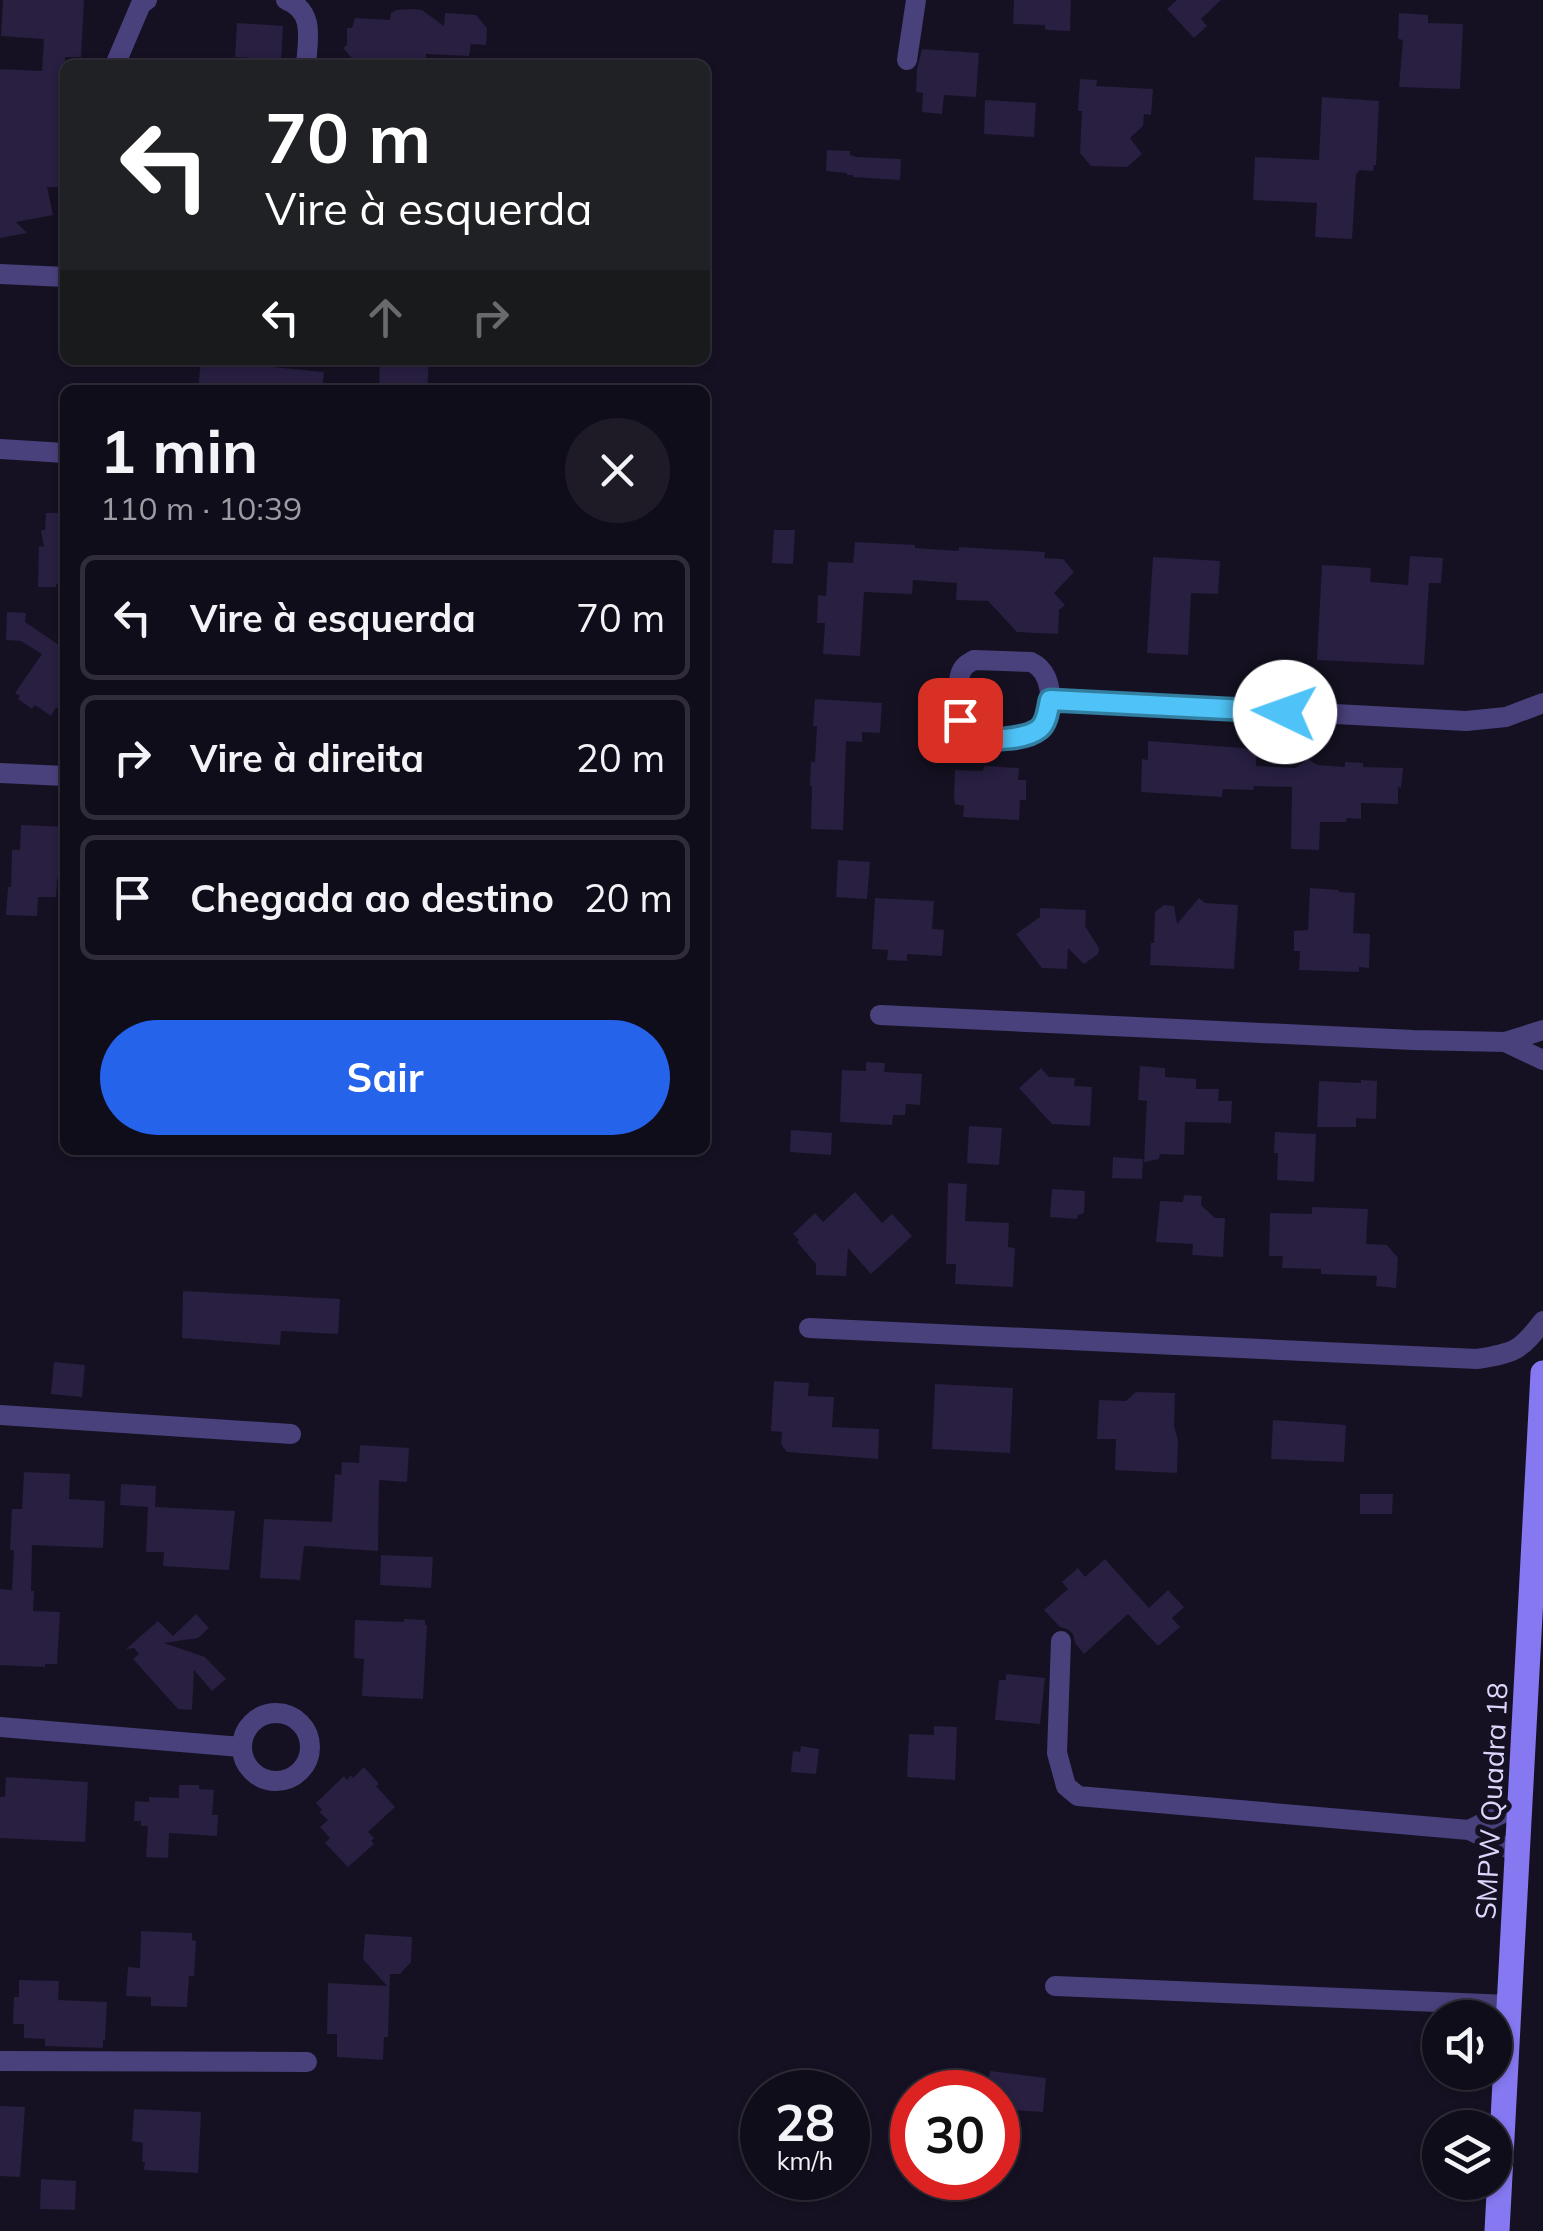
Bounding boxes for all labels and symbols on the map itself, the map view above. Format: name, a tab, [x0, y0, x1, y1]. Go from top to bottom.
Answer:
position arrow	[1233, 660, 1337, 764]
pin	[918, 678, 1003, 763]
street label: SMPW Quadra 18	[1467, 1682, 1515, 1920]
speed limit sign: 30	[890, 2070, 1020, 2200]

